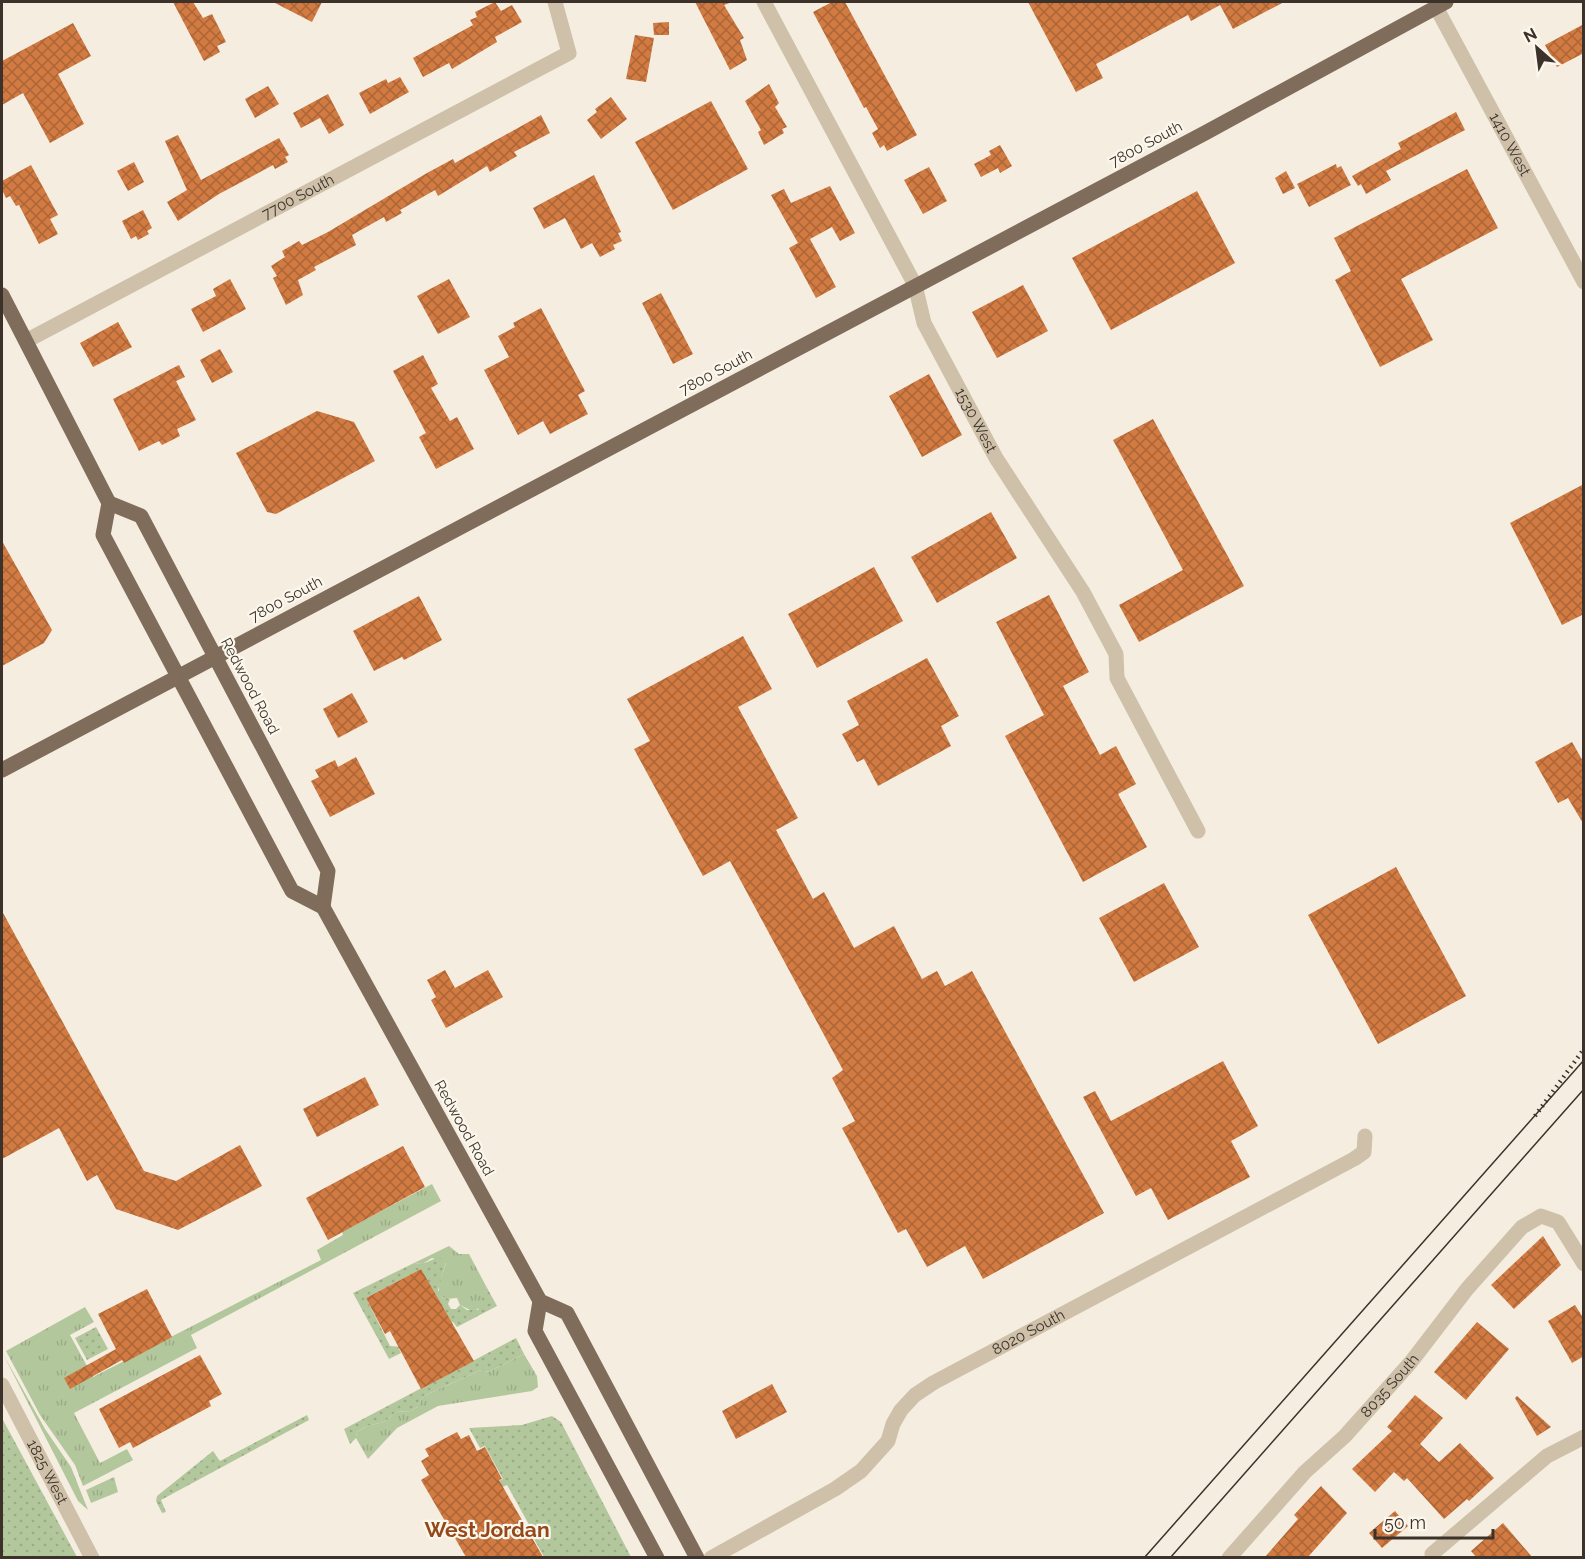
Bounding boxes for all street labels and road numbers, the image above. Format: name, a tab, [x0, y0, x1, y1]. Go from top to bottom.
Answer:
street label: 1410 West	[1486, 110, 1534, 179]
street label: 7800 South	[1107, 117, 1185, 171]
street label: 7700 South	[259, 170, 337, 223]
street label: 7800 South	[677, 345, 755, 399]
street label: 1530 West	[951, 385, 1000, 456]
street label: 7800 South	[247, 572, 325, 626]
street label: Redwood Road	[217, 635, 283, 737]
street label: Redwood Road	[430, 1077, 498, 1179]
street label: 8020 South	[989, 1306, 1068, 1359]
street label: 8035 South	[1357, 1350, 1423, 1421]
street label: 1825 West	[23, 1437, 71, 1507]

